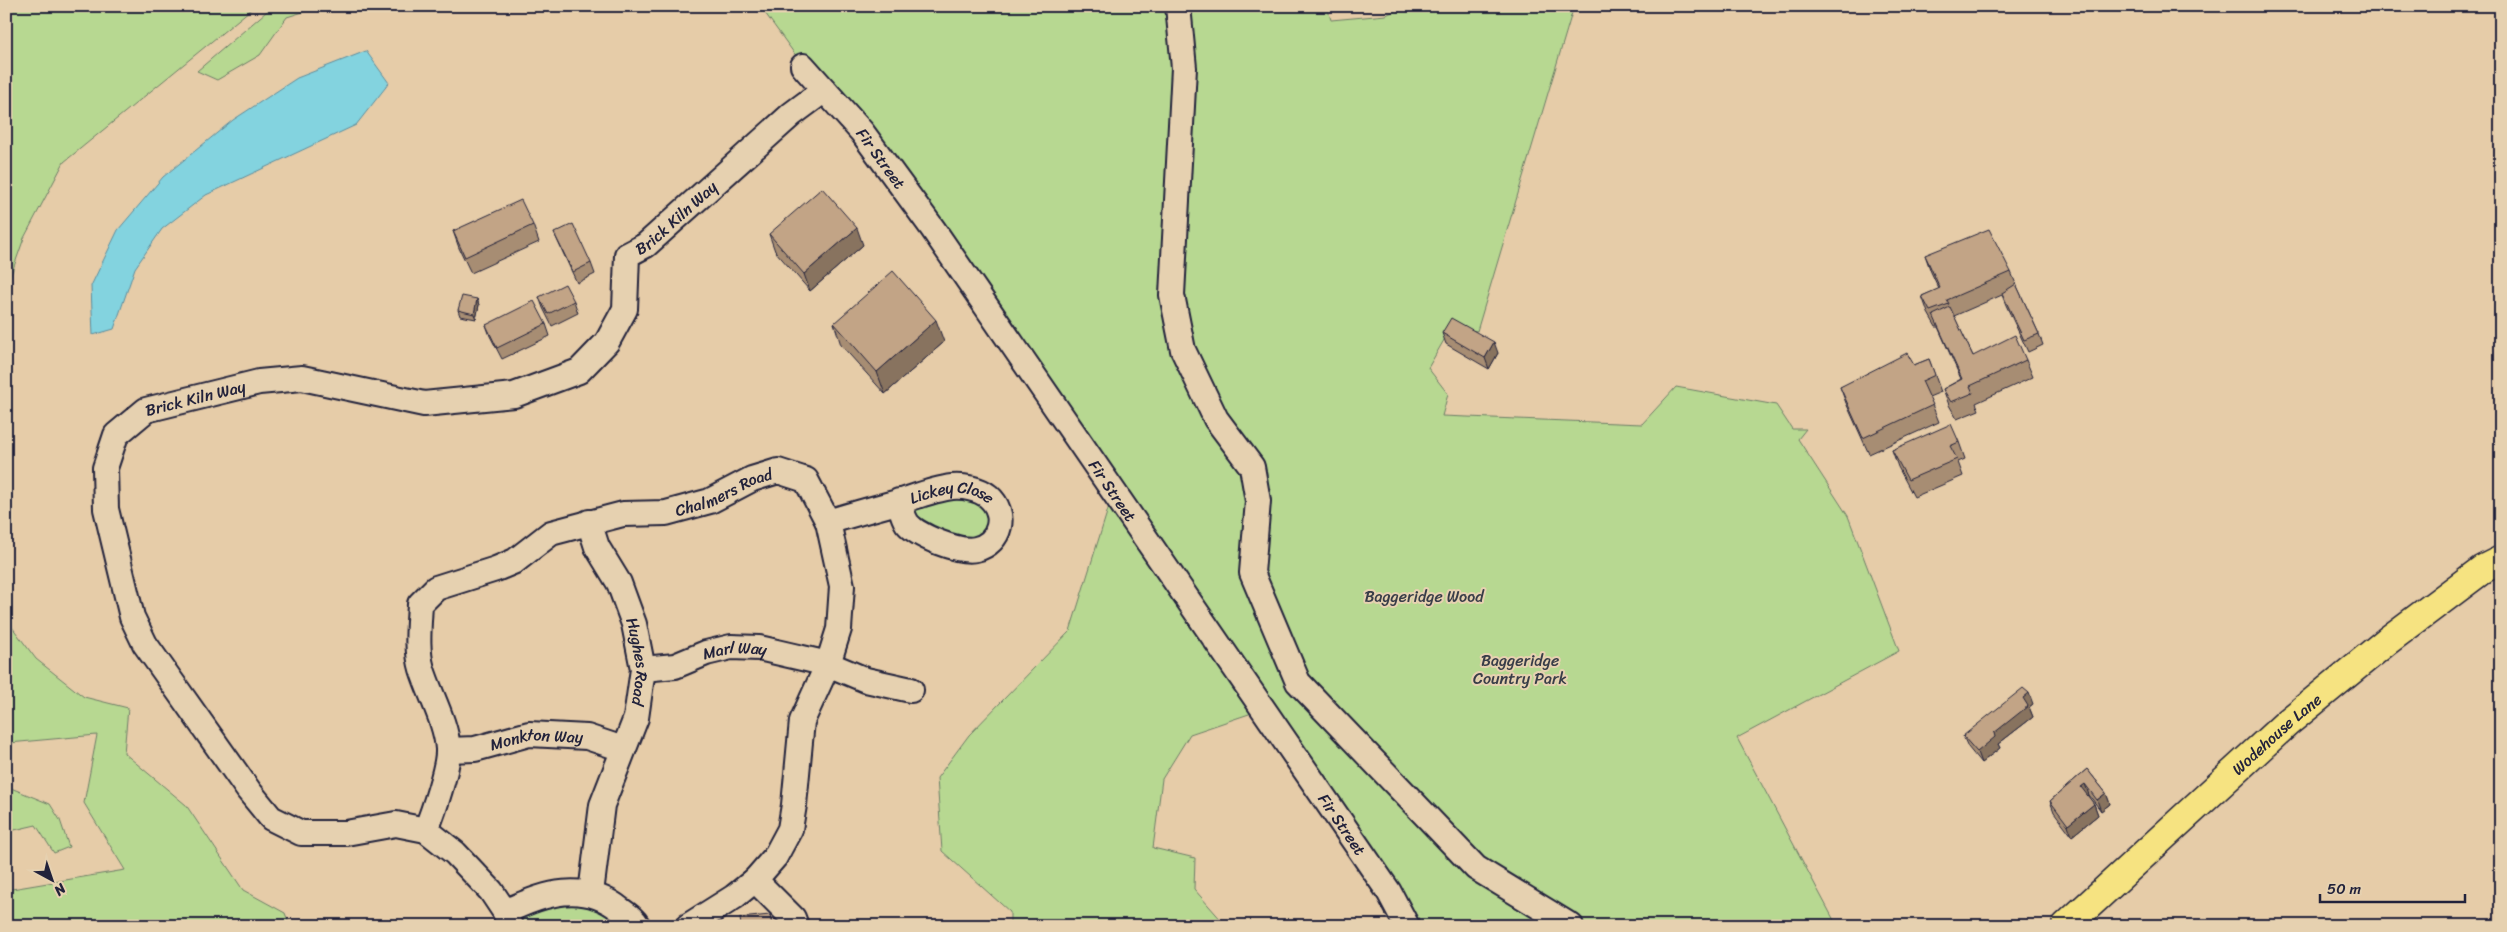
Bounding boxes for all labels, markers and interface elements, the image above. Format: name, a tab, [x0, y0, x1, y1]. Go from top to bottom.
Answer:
street label: Fir Street	[849, 121, 914, 195]
street label: Brick Kiln Way	[630, 173, 724, 263]
street label: Brick Kiln Way	[142, 371, 249, 424]
street label: Fir Street	[1081, 453, 1145, 528]
street label: Chalmers Road	[672, 459, 777, 524]
street label: Lickey Close	[905, 472, 1002, 512]
park label: Baggeridge Wood	[1364, 582, 1485, 611]
street label: Hughes Road	[618, 613, 658, 709]
street label: Marl Way	[699, 632, 771, 668]
park label: Baggeridge Country Park	[1473, 646, 1567, 693]
street label: Wodehouse Lane	[2224, 685, 2328, 782]
street label: Monkton Way	[486, 719, 585, 759]
street label: Fir Street	[1310, 787, 1374, 861]
north arrow	[28, 854, 78, 904]
scale bar	[2320, 872, 2464, 904]
text: N	[48, 876, 73, 902]
text: 50 m	[2327, 876, 2362, 902]

